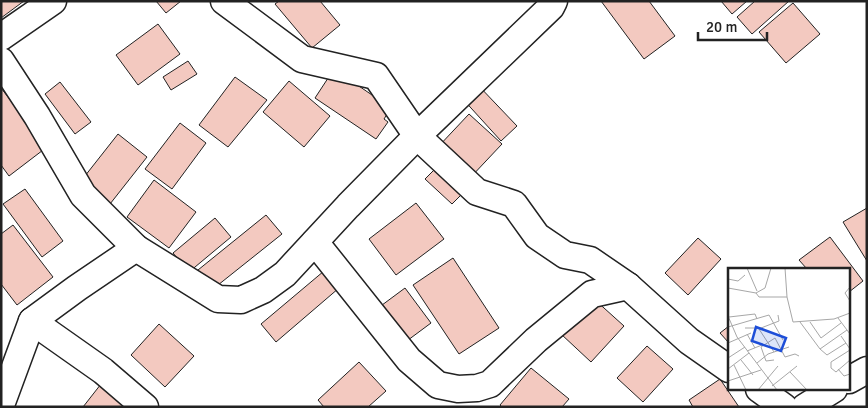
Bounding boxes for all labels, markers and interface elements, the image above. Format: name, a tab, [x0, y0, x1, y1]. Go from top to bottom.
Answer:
scale bar	[698, 10, 767, 42]
text: 20 m	[706, 18, 737, 36]
inset map	[728, 268, 850, 390]

